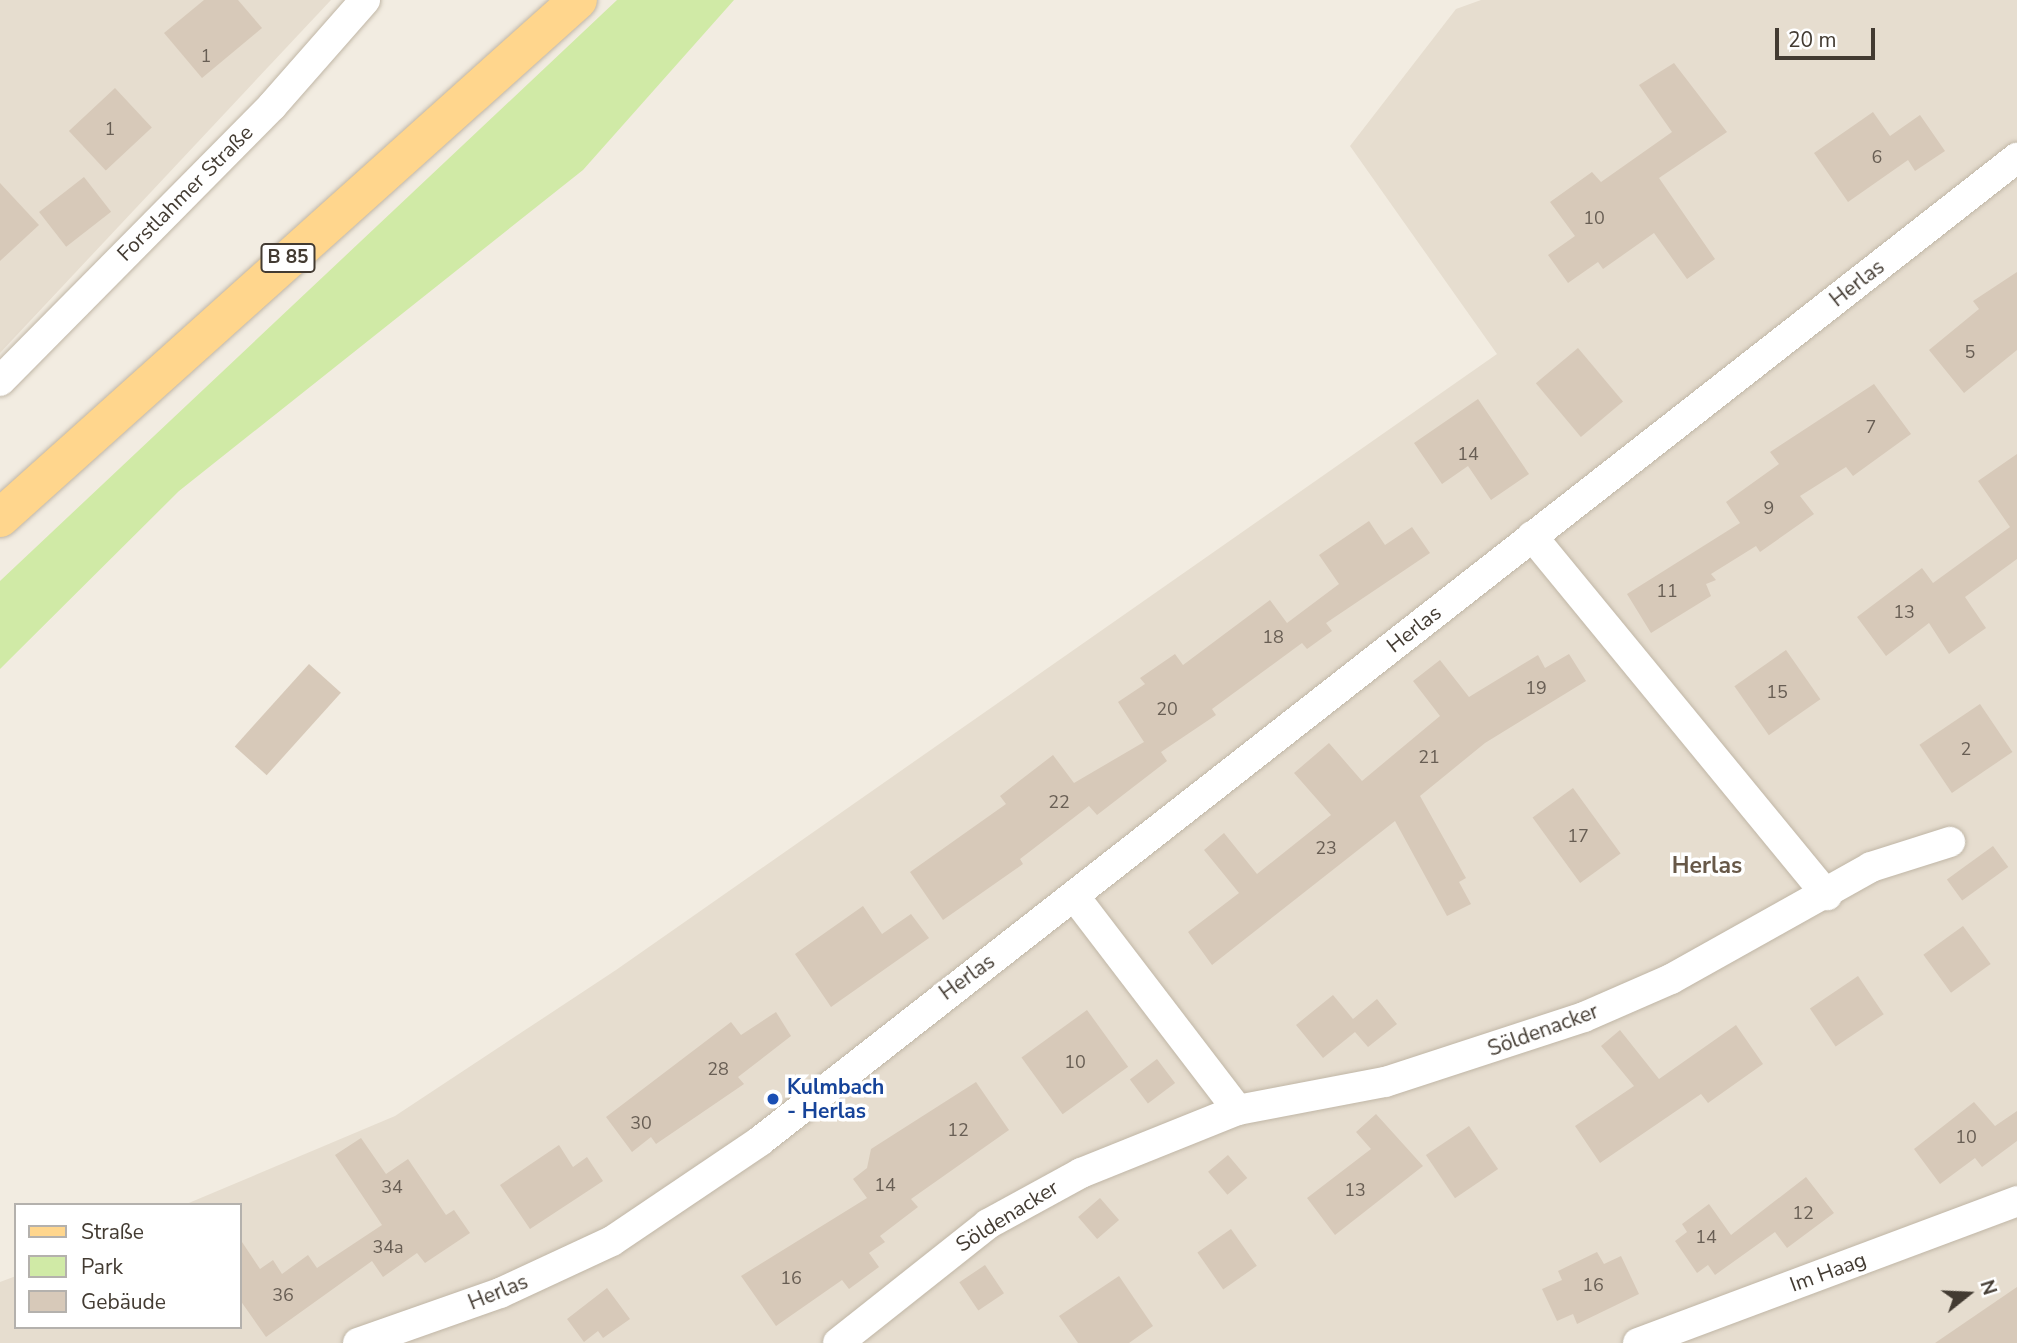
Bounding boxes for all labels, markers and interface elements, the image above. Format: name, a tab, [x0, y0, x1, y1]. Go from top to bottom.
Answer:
scale bar	[1779, 14, 1879, 58]
text: 20 m	[1788, 26, 1837, 54]
house number: 1	[201, 45, 211, 67]
house number: 1	[105, 118, 115, 140]
street label: Forstlahmer Straße	[112, 120, 258, 266]
house number: 6	[1872, 146, 1882, 168]
house number: 10	[1583, 207, 1605, 229]
road number: B 85	[260, 242, 316, 274]
street label: Herlas	[1825, 254, 1889, 312]
house number: 5	[1965, 341, 1975, 363]
house number: 7	[1866, 416, 1876, 438]
house number: 14	[1457, 443, 1479, 465]
house number: 9	[1764, 497, 1774, 519]
house number: 11	[1656, 580, 1678, 602]
street label: Herlas	[1382, 600, 1446, 658]
house number: 13	[1893, 601, 1915, 623]
house number: 18	[1262, 626, 1284, 648]
house number: 19	[1525, 677, 1547, 699]
house number: 15	[1766, 681, 1788, 703]
house number: 20	[1156, 698, 1178, 720]
house number: 2	[1961, 738, 1971, 760]
house number: 21	[1418, 746, 1440, 768]
house number: 22	[1048, 791, 1070, 813]
house number: 17	[1567, 825, 1589, 847]
house number: 23	[1315, 837, 1337, 859]
district label: Herlas	[1672, 852, 1742, 880]
street label: Herlas	[934, 949, 1000, 1005]
street label: Söldenacker	[1484, 998, 1602, 1062]
house number: 10	[1064, 1051, 1086, 1073]
house number: 28	[707, 1058, 729, 1080]
place label: Kulmbach - Herlas	[787, 1074, 884, 1124]
marker: Kulmbach - Herlas	[765, 1091, 781, 1107]
house number: 30	[630, 1112, 652, 1134]
house number: 12	[947, 1119, 969, 1141]
house number: 10	[1955, 1126, 1977, 1148]
house number: 14	[874, 1174, 896, 1196]
street label: Söldenacker	[951, 1175, 1063, 1257]
house number: 34	[381, 1176, 403, 1198]
house number: 13	[1344, 1179, 1366, 1201]
house number: 12	[1792, 1202, 1814, 1224]
legend	[14, 1203, 242, 1329]
text: Straße	[81, 1218, 144, 1246]
house number: 14	[1695, 1226, 1717, 1248]
house number: 34a	[372, 1236, 404, 1258]
street label: Im Haag	[1786, 1247, 1870, 1297]
text: Park	[81, 1253, 123, 1281]
north arrow	[1933, 1259, 2003, 1329]
house number: 16	[780, 1267, 802, 1289]
street label: Herlas	[464, 1269, 532, 1315]
house number: 16	[1582, 1274, 1604, 1296]
text: N	[1973, 1277, 2003, 1298]
house number: 36	[272, 1284, 294, 1306]
text: Gebäude	[81, 1288, 166, 1316]

